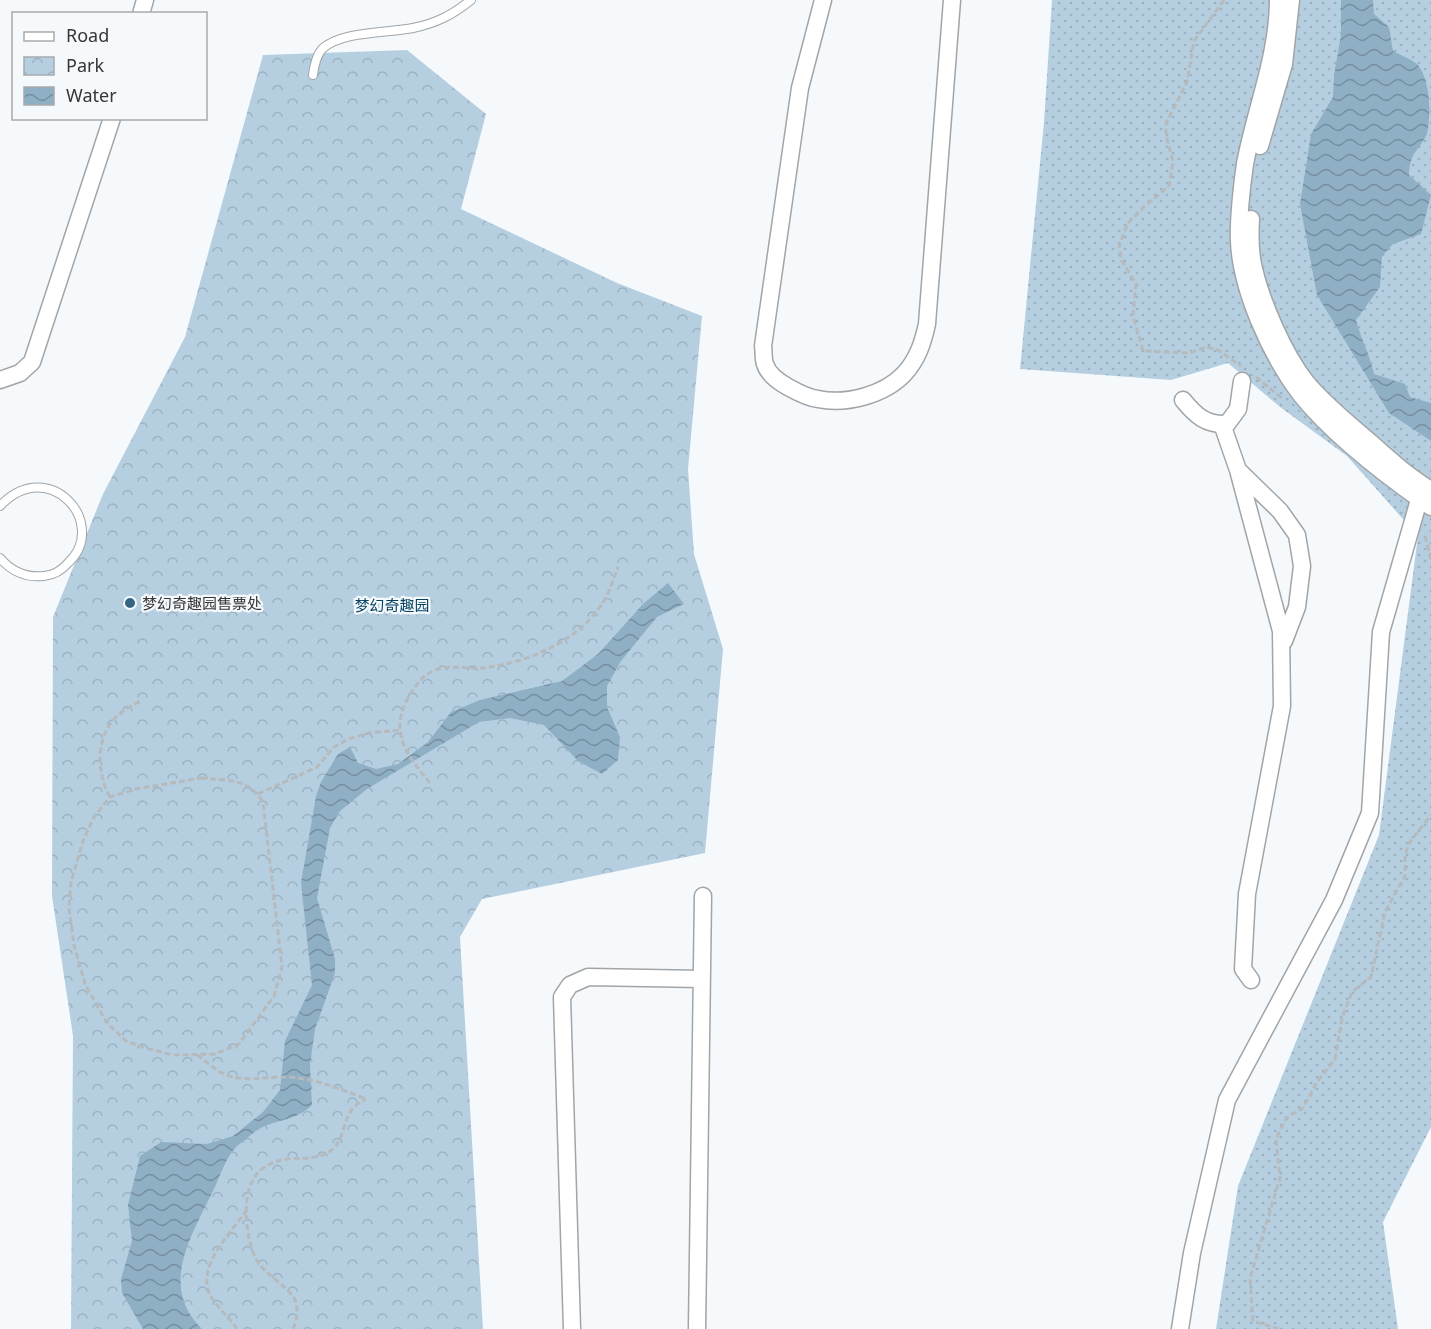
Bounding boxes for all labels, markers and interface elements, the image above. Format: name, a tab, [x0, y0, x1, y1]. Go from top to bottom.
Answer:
legend	[12, 12, 207, 120]
text: Road	[66, 23, 109, 47]
text: Park	[66, 53, 104, 77]
text: Water	[66, 83, 117, 107]
place label: 梦幻奇趣园售票处	[142, 593, 262, 613]
park label: 梦幻奇趣园	[354, 595, 430, 615]
marker: 梦幻奇趣园售票处	[123, 596, 137, 610]

